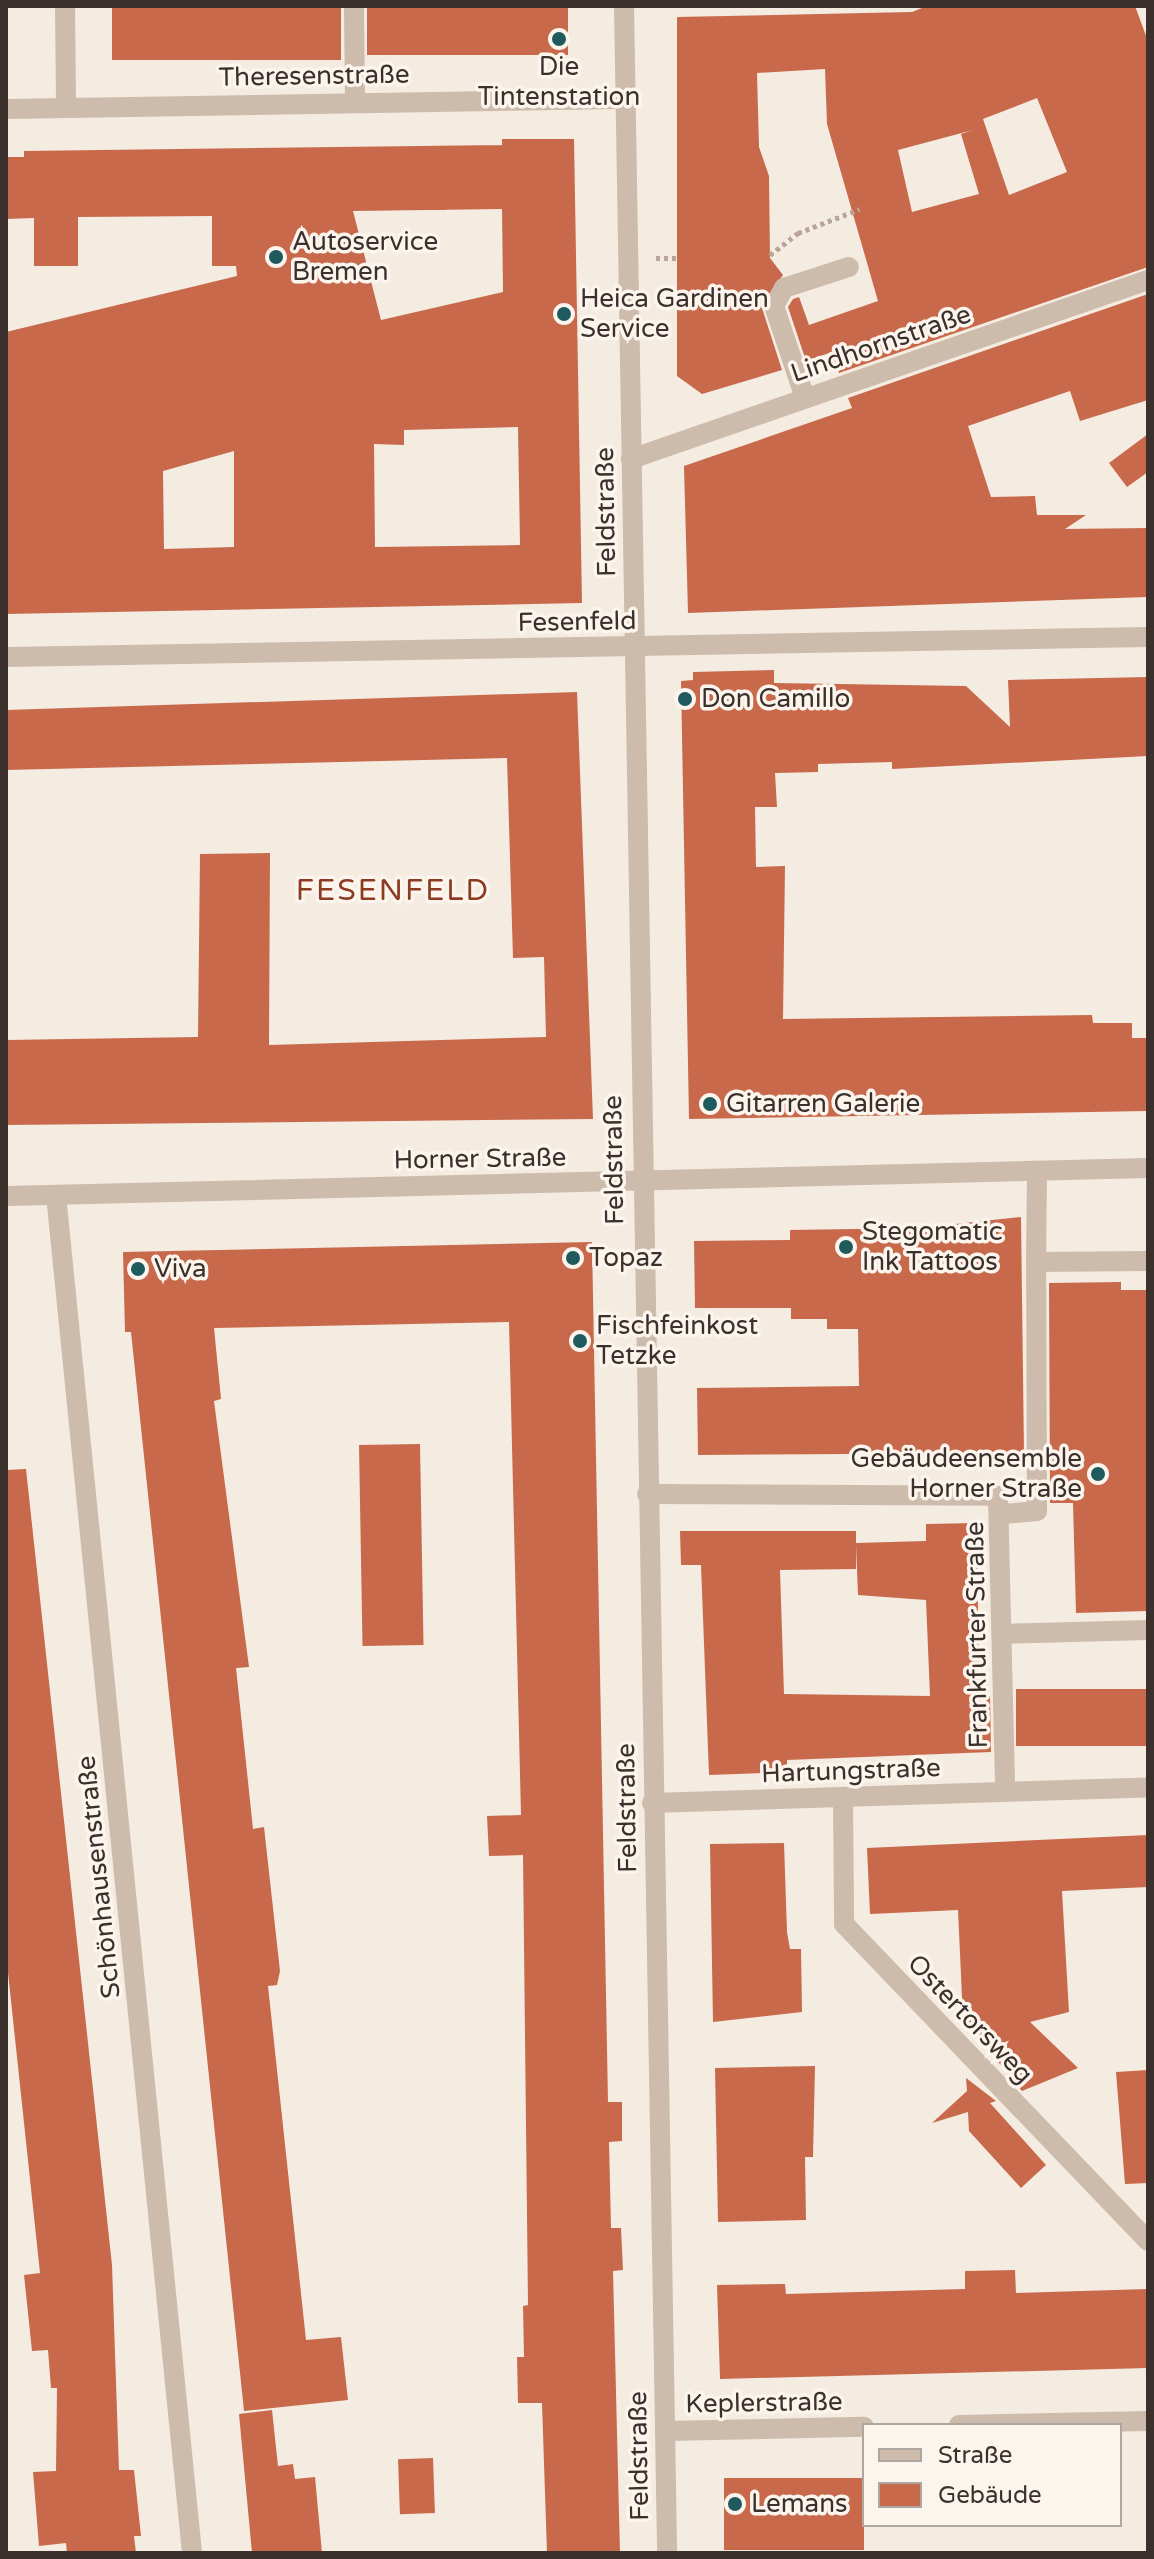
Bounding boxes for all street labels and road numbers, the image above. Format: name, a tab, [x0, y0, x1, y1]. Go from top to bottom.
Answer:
street label: Theresenstraße	[218, 59, 410, 93]
street label: Lindhornstraße	[787, 299, 975, 389]
street label: Feldstraße	[589, 447, 623, 577]
street label: Fesenfeld	[517, 605, 637, 639]
street label: Feldstraße	[597, 1095, 631, 1225]
street label: Horner Straße	[393, 1142, 567, 1176]
street label: Frankfurter Straße	[959, 1521, 995, 1749]
street label: Feldstraße	[610, 1743, 644, 1873]
street label: Hartungstraße	[761, 1752, 941, 1790]
street label: Schönhausenstraße	[71, 1754, 127, 2000]
street label: Ostertorsweg	[901, 1948, 1039, 2090]
street label: Keplerstraße	[685, 2386, 843, 2420]
street label: Feldstraße	[622, 2391, 656, 2521]

